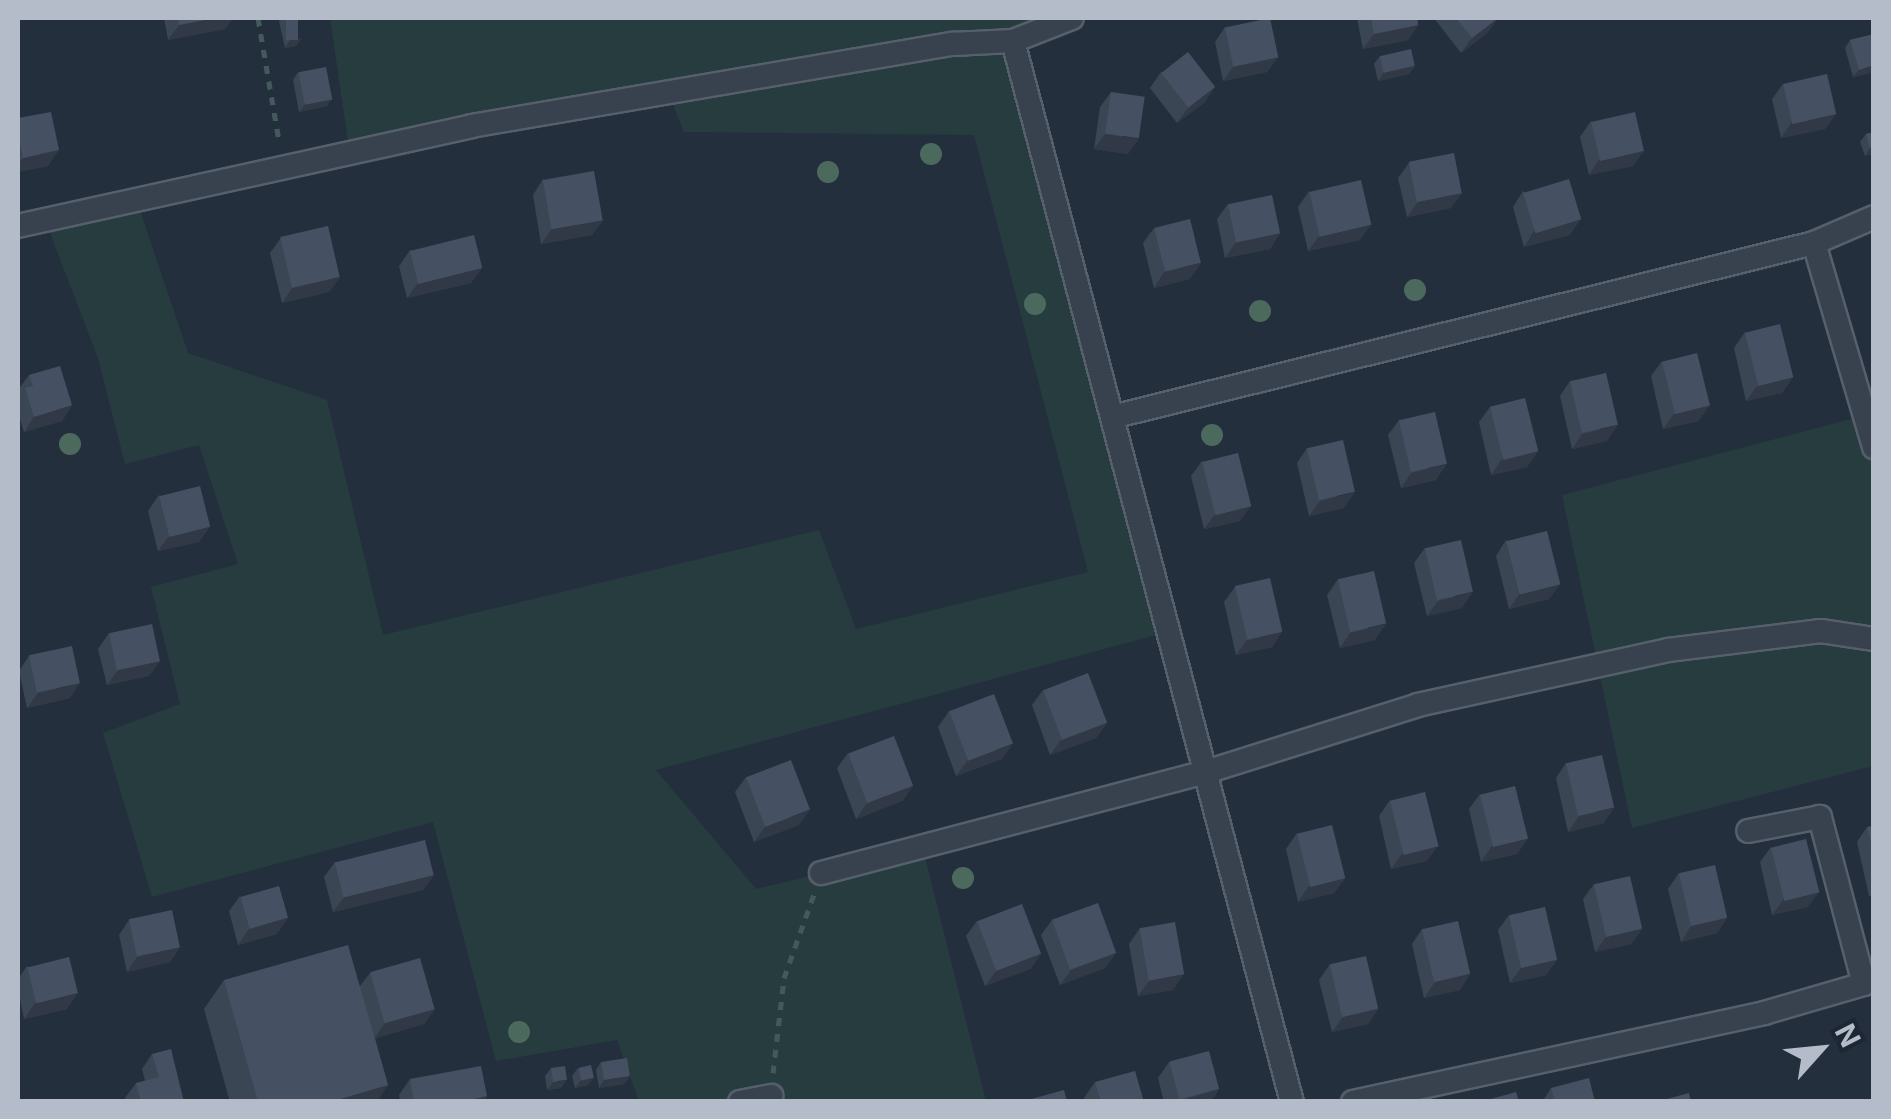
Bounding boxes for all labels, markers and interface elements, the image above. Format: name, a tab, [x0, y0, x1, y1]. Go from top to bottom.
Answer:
north arrow	[1771, 999, 1871, 1099]
text: N	[1828, 1018, 1868, 1053]

